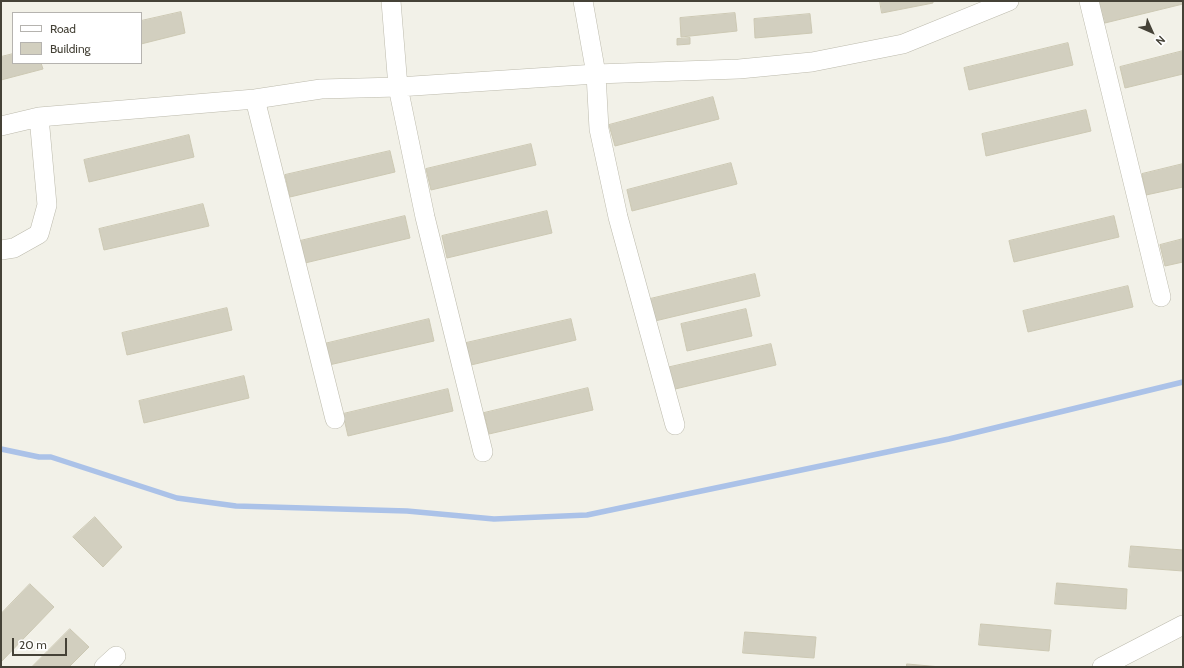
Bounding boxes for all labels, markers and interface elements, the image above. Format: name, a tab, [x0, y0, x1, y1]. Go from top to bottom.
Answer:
legend	[12, 12, 142, 64]
north arrow	[1132, 12, 1172, 52]
text: Road	[50, 21, 76, 36]
text: N	[1153, 33, 1168, 48]
text: Building	[50, 41, 91, 56]
scale bar	[14, 630, 69, 656]
text: 20 m	[19, 637, 47, 652]

